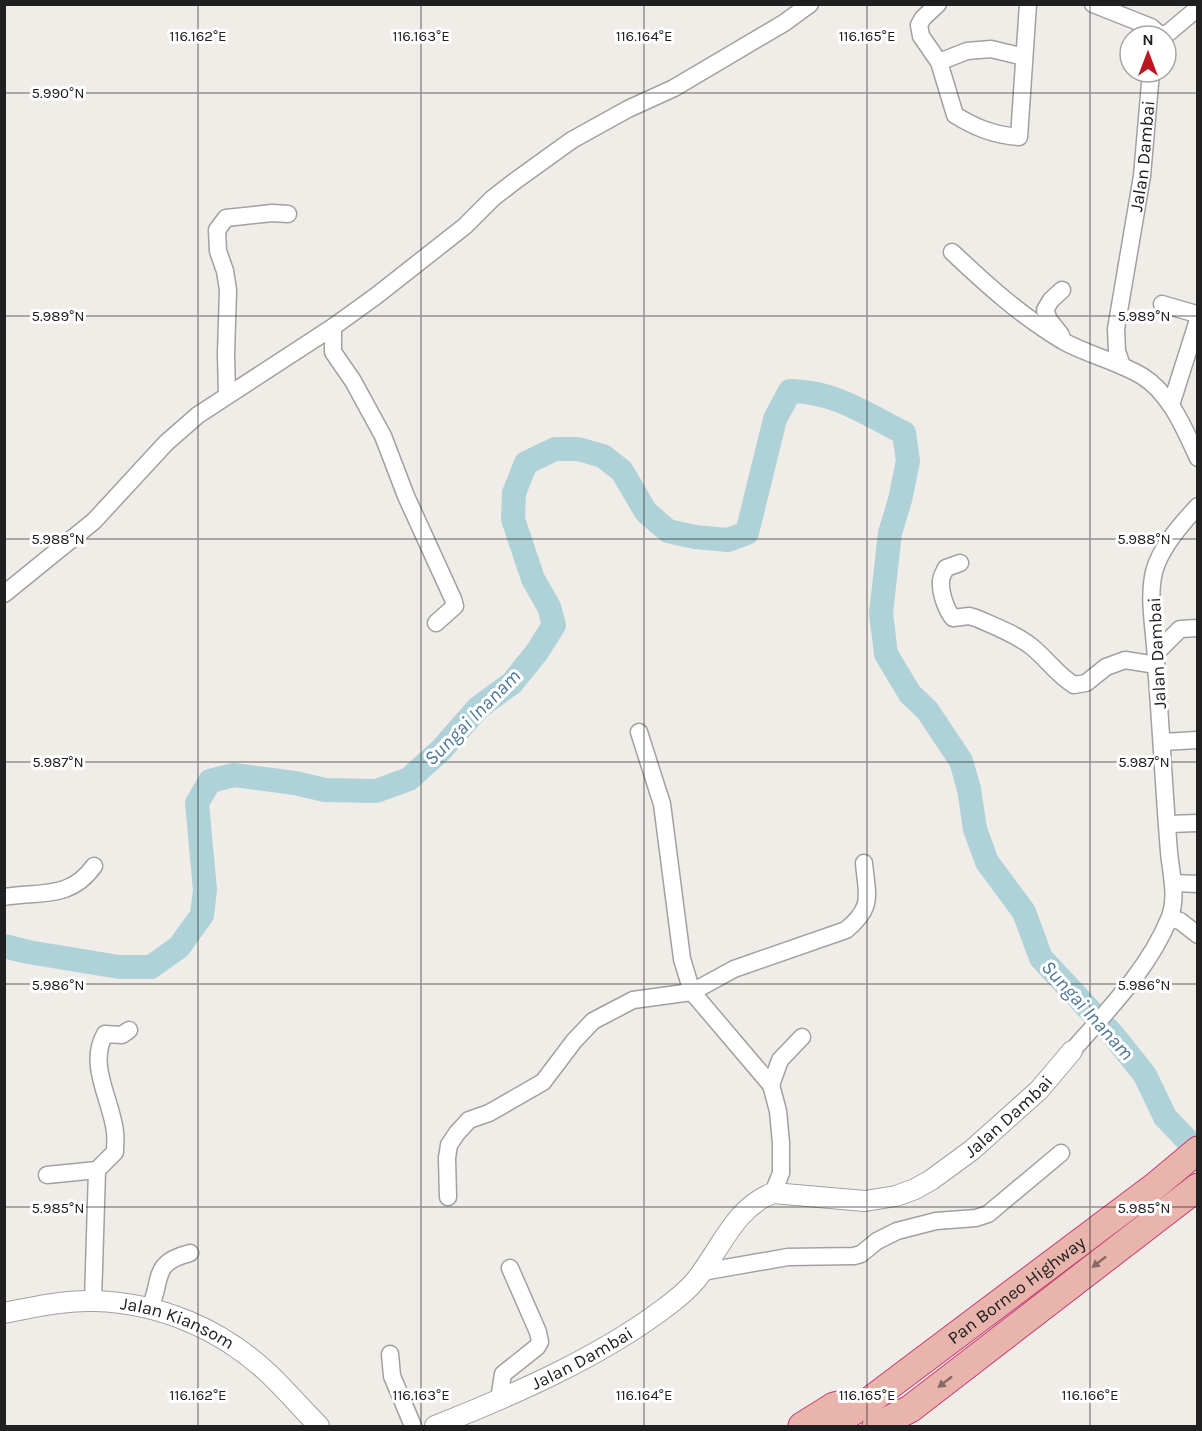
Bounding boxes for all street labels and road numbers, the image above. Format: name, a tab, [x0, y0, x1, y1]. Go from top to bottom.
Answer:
street label: Jalan Dambai	[1125, 99, 1160, 213]
street label: Jalan Dambai	[1143, 597, 1171, 709]
street label: Jalan Dambai	[960, 1071, 1058, 1163]
street label: Pan Borneo Highway	[943, 1231, 1090, 1349]
street label: Jalan Kiansom	[119, 1292, 238, 1354]
street label: Jalan Dambai	[528, 1322, 637, 1394]

